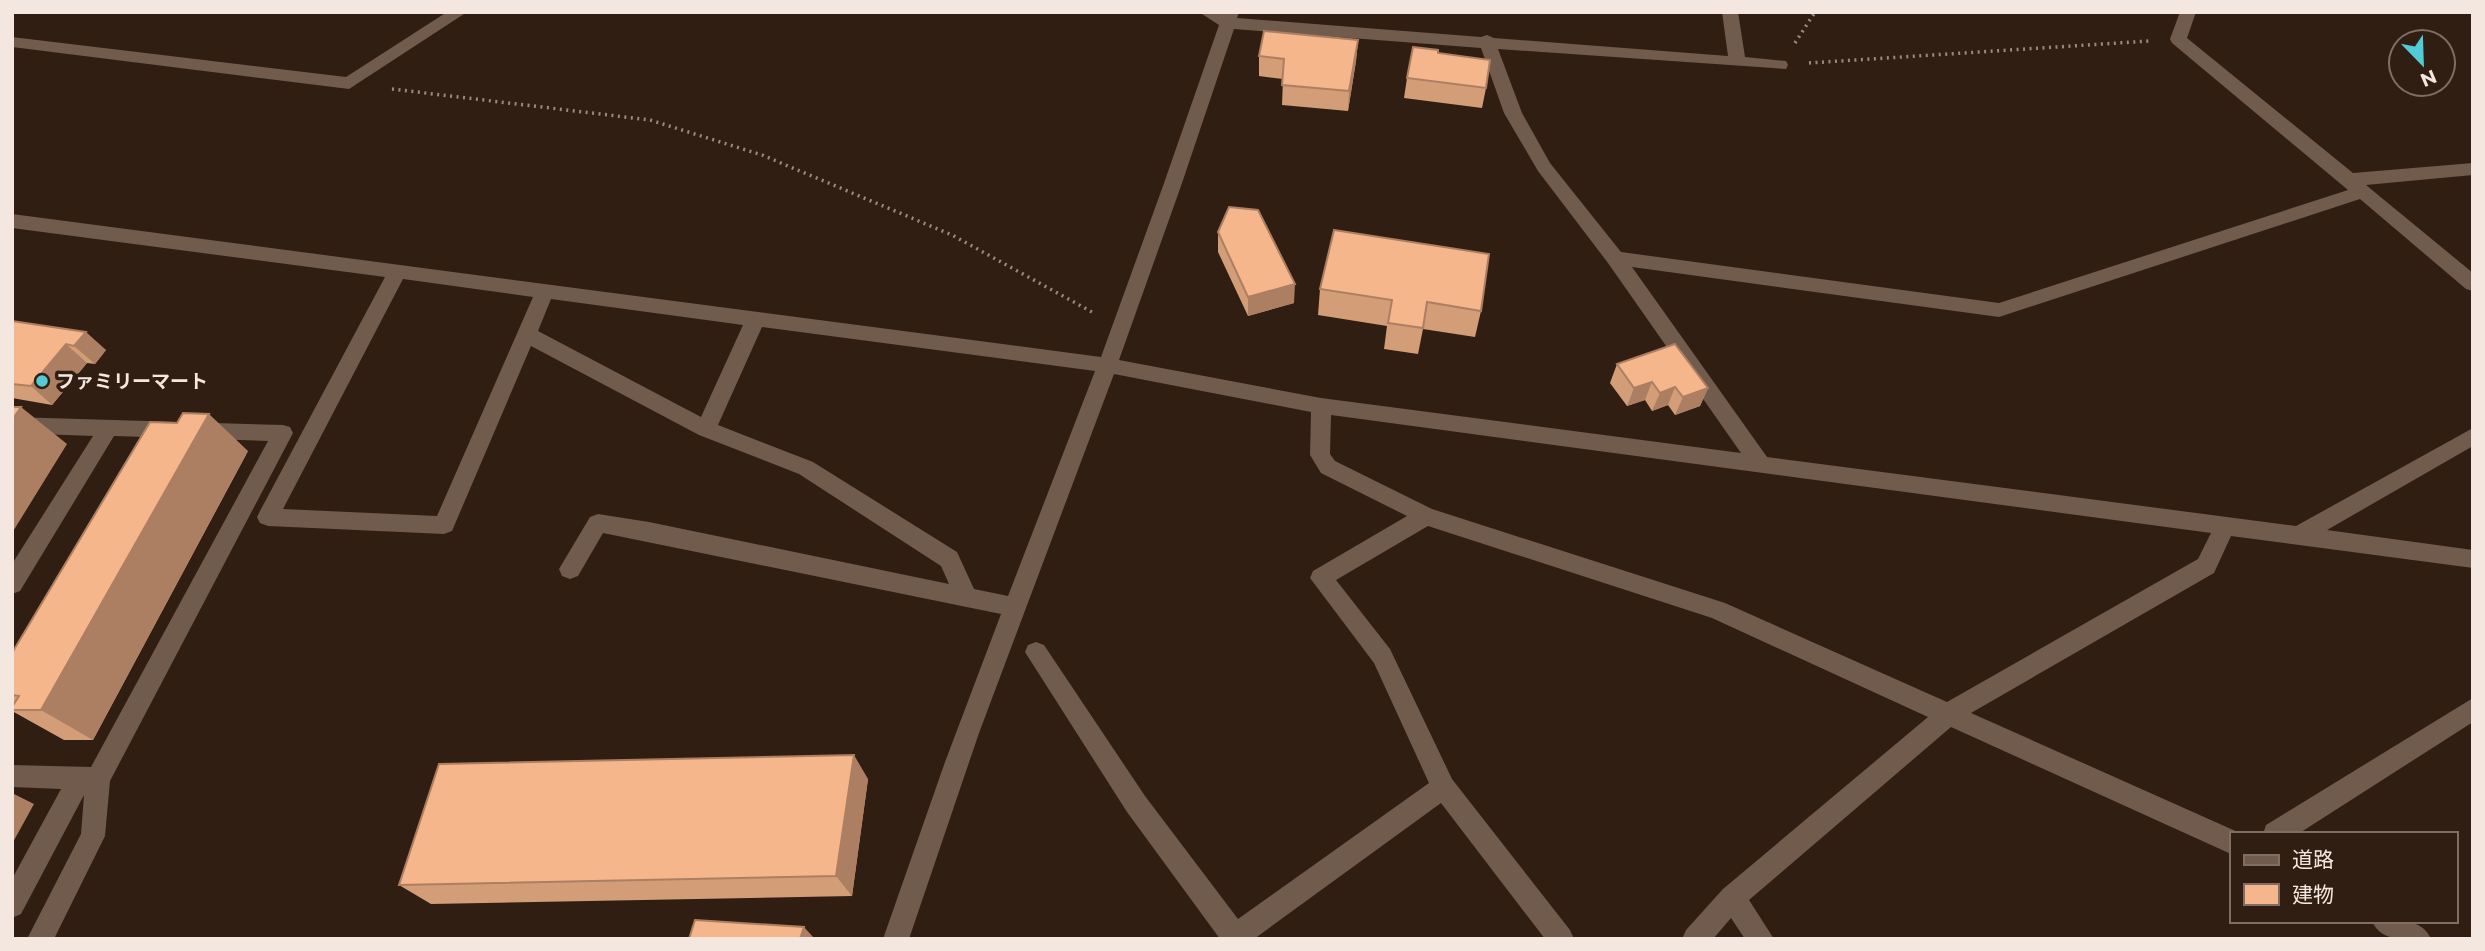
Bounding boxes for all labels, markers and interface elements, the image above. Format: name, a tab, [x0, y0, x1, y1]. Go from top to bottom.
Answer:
north arrow	[2387, 28, 2457, 98]
text: N	[2417, 65, 2440, 92]
place label: ファミリーマート	[56, 370, 208, 393]
marker: ファミリーマート	[34, 373, 50, 389]
legend	[2230, 832, 2457, 923]
text: 道路	[2292, 847, 2334, 872]
text: 建物	[2292, 882, 2334, 907]

